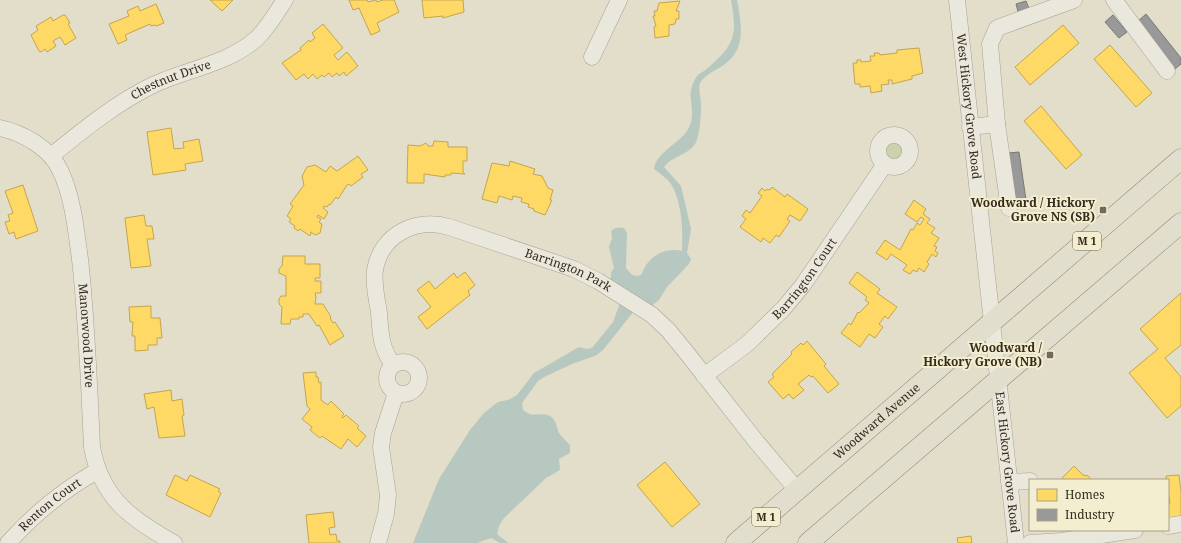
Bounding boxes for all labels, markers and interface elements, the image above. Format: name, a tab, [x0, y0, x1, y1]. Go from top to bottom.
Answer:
street label: West Hickory Grove Road	[953, 33, 985, 181]
street label: Chestnut Drive	[127, 56, 213, 103]
place label: Woodward / Hickory Grove NS (SB)	[971, 194, 1095, 225]
marker: Woodward / Hickory Grove NS (SB)	[1098, 205, 1108, 215]
road number: M 1	[1073, 232, 1101, 250]
street label: Barrington Court	[768, 235, 840, 323]
street label: Barrington Park	[523, 244, 616, 296]
street label: Manorwood Drive	[75, 283, 98, 388]
place label: Woodward / Hickory Grove (NB)	[923, 339, 1043, 370]
marker: Woodward / Hickory Grove (NB)	[1045, 350, 1055, 360]
street label: Woodward Avenue	[830, 379, 923, 463]
street label: East Hickory Grove Road	[992, 391, 1024, 534]
street label: Renton Court	[15, 474, 84, 535]
legend	[1029, 479, 1169, 531]
text: Homes	[1065, 486, 1105, 503]
text: Industry	[1065, 506, 1114, 523]
road number: M 1	[752, 508, 780, 526]

